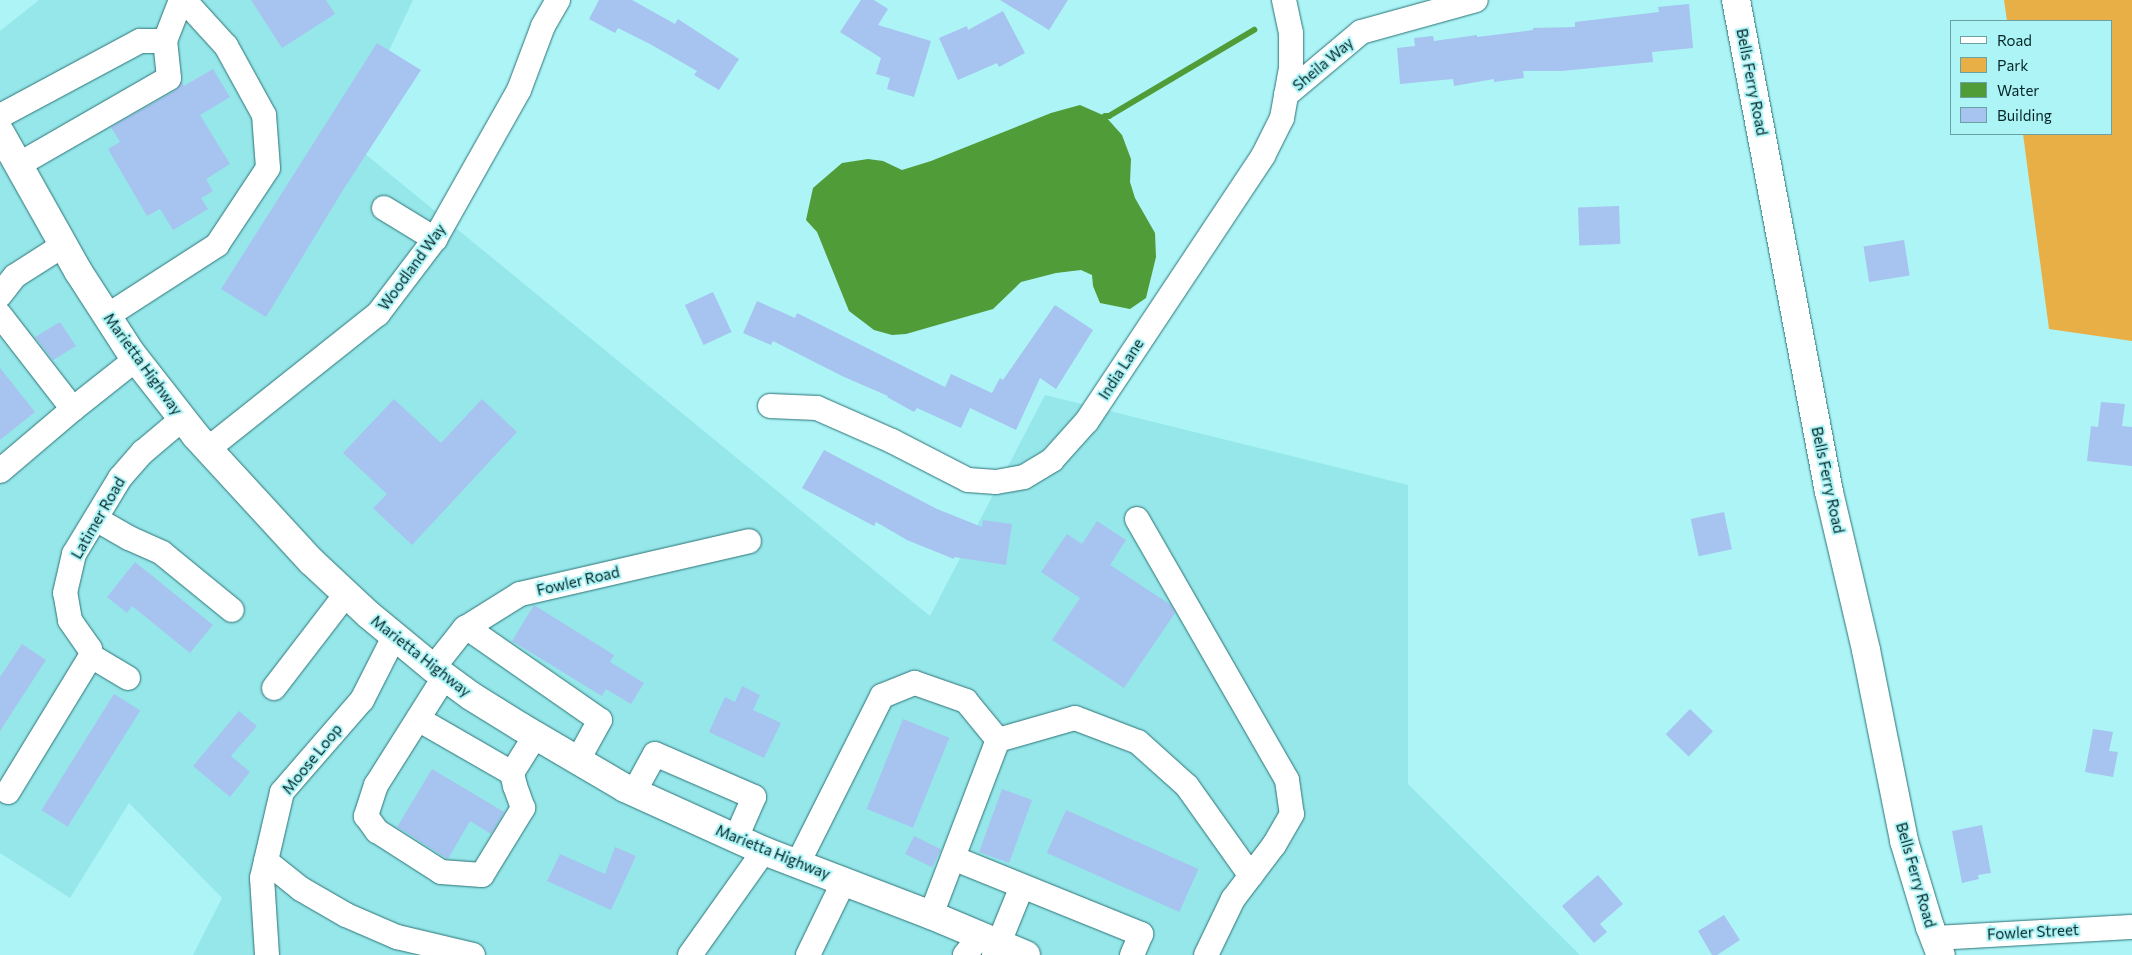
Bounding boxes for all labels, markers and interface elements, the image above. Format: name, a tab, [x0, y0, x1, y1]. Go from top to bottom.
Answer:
legend	[1950, 20, 2112, 135]
street label: Bells Ferry Road	[1733, 27, 1771, 137]
text: Road	[1997, 31, 2032, 49]
street label: Sheila Way	[1289, 33, 1357, 95]
text: Park	[1997, 56, 2028, 74]
text: Water	[1997, 81, 2039, 99]
text: Building	[1997, 106, 2052, 124]
street label: Woodland Way	[375, 220, 449, 314]
street label: Marietta Highway	[100, 309, 186, 419]
street label: India Lane	[1095, 335, 1147, 403]
street label: Bells Ferry Road	[1808, 425, 1848, 535]
street label: Latimer Road	[67, 474, 129, 562]
street label: Fowler Road	[535, 563, 621, 599]
street label: Marietta Highway	[368, 611, 474, 701]
street label: Moose Loop	[278, 720, 346, 798]
street label: Bells Ferry Road	[1892, 820, 1940, 930]
street label: Marietta Highway	[713, 821, 833, 883]
street label: Fowler Street	[1987, 921, 2079, 943]

